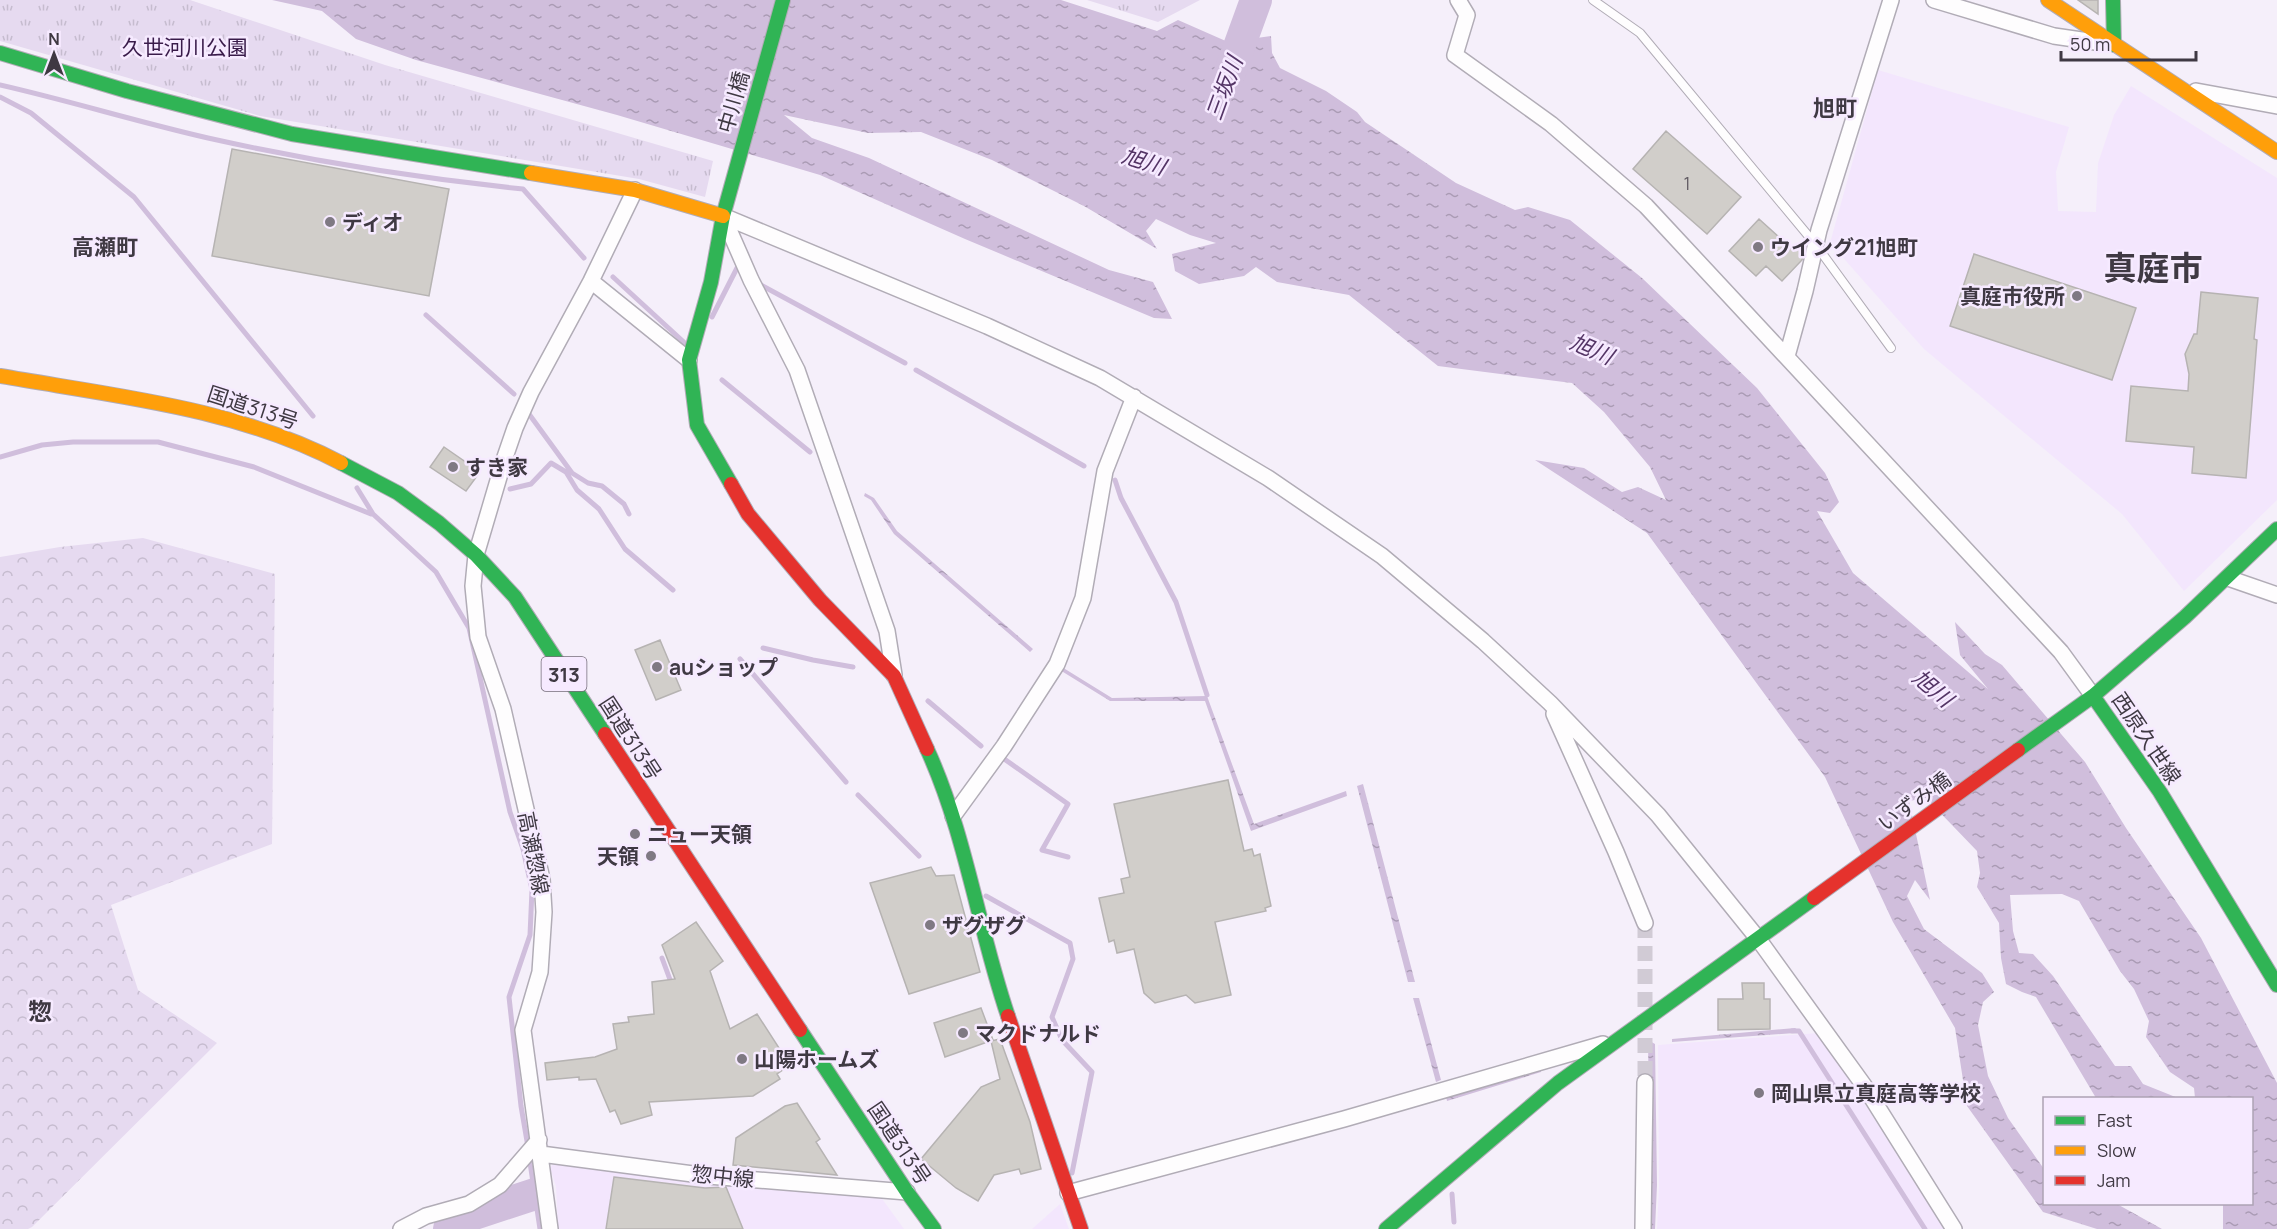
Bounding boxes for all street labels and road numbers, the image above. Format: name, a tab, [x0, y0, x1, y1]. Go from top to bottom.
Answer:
street label: 中川橋	[711, 68, 755, 136]
street label: 国道313号	[204, 379, 302, 435]
road number: 313	[542, 657, 586, 691]
street label: 西原久世線	[2106, 687, 2188, 789]
street label: 国道313号	[594, 691, 668, 785]
street label: いずみ橋	[1872, 765, 1956, 837]
street label: 高瀬惣線	[512, 809, 556, 897]
street label: 国道313号	[862, 1096, 938, 1190]
street label: 惣中線	[690, 1159, 756, 1193]

